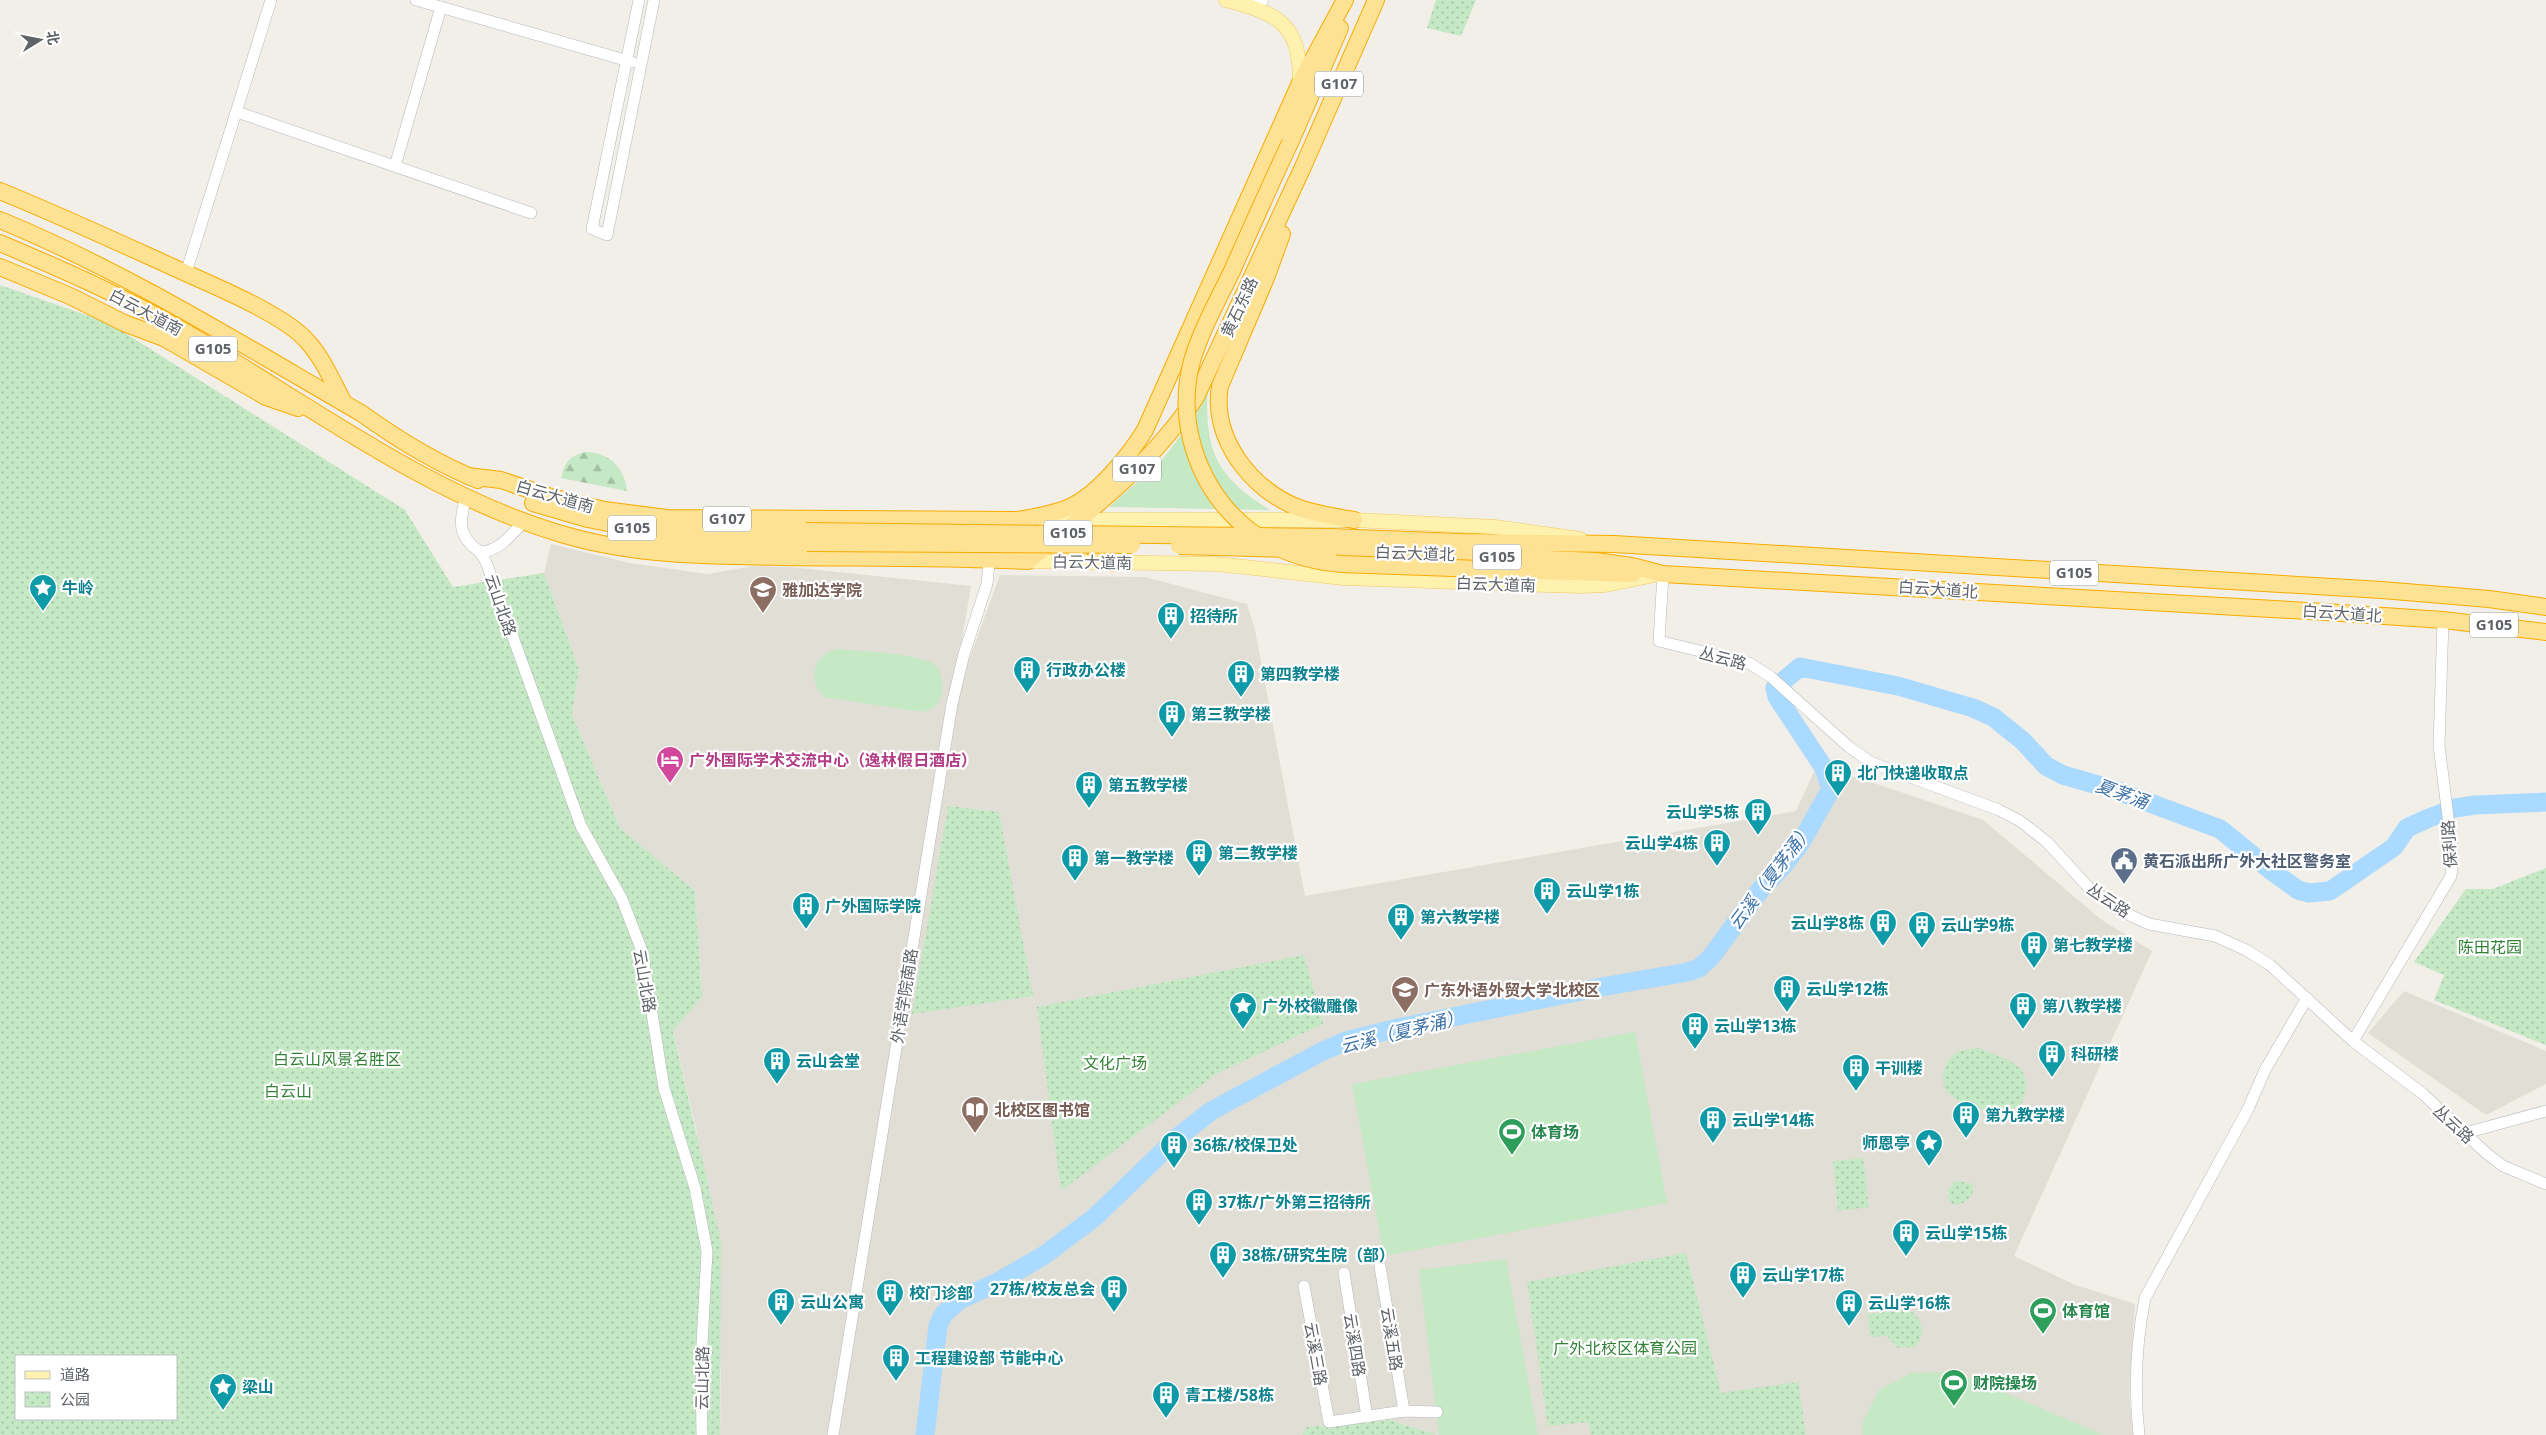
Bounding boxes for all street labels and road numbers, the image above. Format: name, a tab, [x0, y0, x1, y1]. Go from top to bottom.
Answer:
road number: G107	[1315, 72, 1363, 96]
street label: 黄石东路	[1216, 273, 1262, 341]
street label: 白云大道南	[106, 284, 186, 340]
road number: G105	[189, 336, 237, 362]
road number: G107	[1113, 456, 1161, 482]
street label: 白云大道南	[514, 474, 596, 518]
road number: G107	[703, 506, 751, 532]
road number: G105	[608, 516, 656, 540]
road number: G105	[1044, 520, 1092, 546]
street label: 白云大道北	[1375, 541, 1455, 565]
road number: G105	[1473, 544, 1521, 570]
street label: 白云大道南	[1052, 550, 1132, 574]
road number: G105	[2050, 560, 2098, 586]
street label: 云山北路	[480, 571, 522, 639]
street label: 白云大道南	[1456, 572, 1536, 596]
street label: 白云大道北	[1897, 575, 1979, 603]
street label: 白云大道北	[2301, 599, 2383, 627]
road number: G105	[2470, 612, 2518, 638]
street label: 丛云路	[1697, 641, 1749, 675]
street label: 保利路	[2436, 819, 2462, 869]
street label: 丛云路	[2083, 877, 2135, 923]
street label: 外语学院南路	[886, 947, 922, 1045]
street label: 云山北路	[629, 948, 661, 1014]
street label: 丛云路	[2429, 1100, 2479, 1148]
street label: 云溪五路	[1376, 1306, 1408, 1372]
street label: 云溪四路	[1339, 1312, 1371, 1378]
street label: 云溪三路	[1300, 1321, 1332, 1387]
street label: 云山北路	[690, 1346, 714, 1410]

